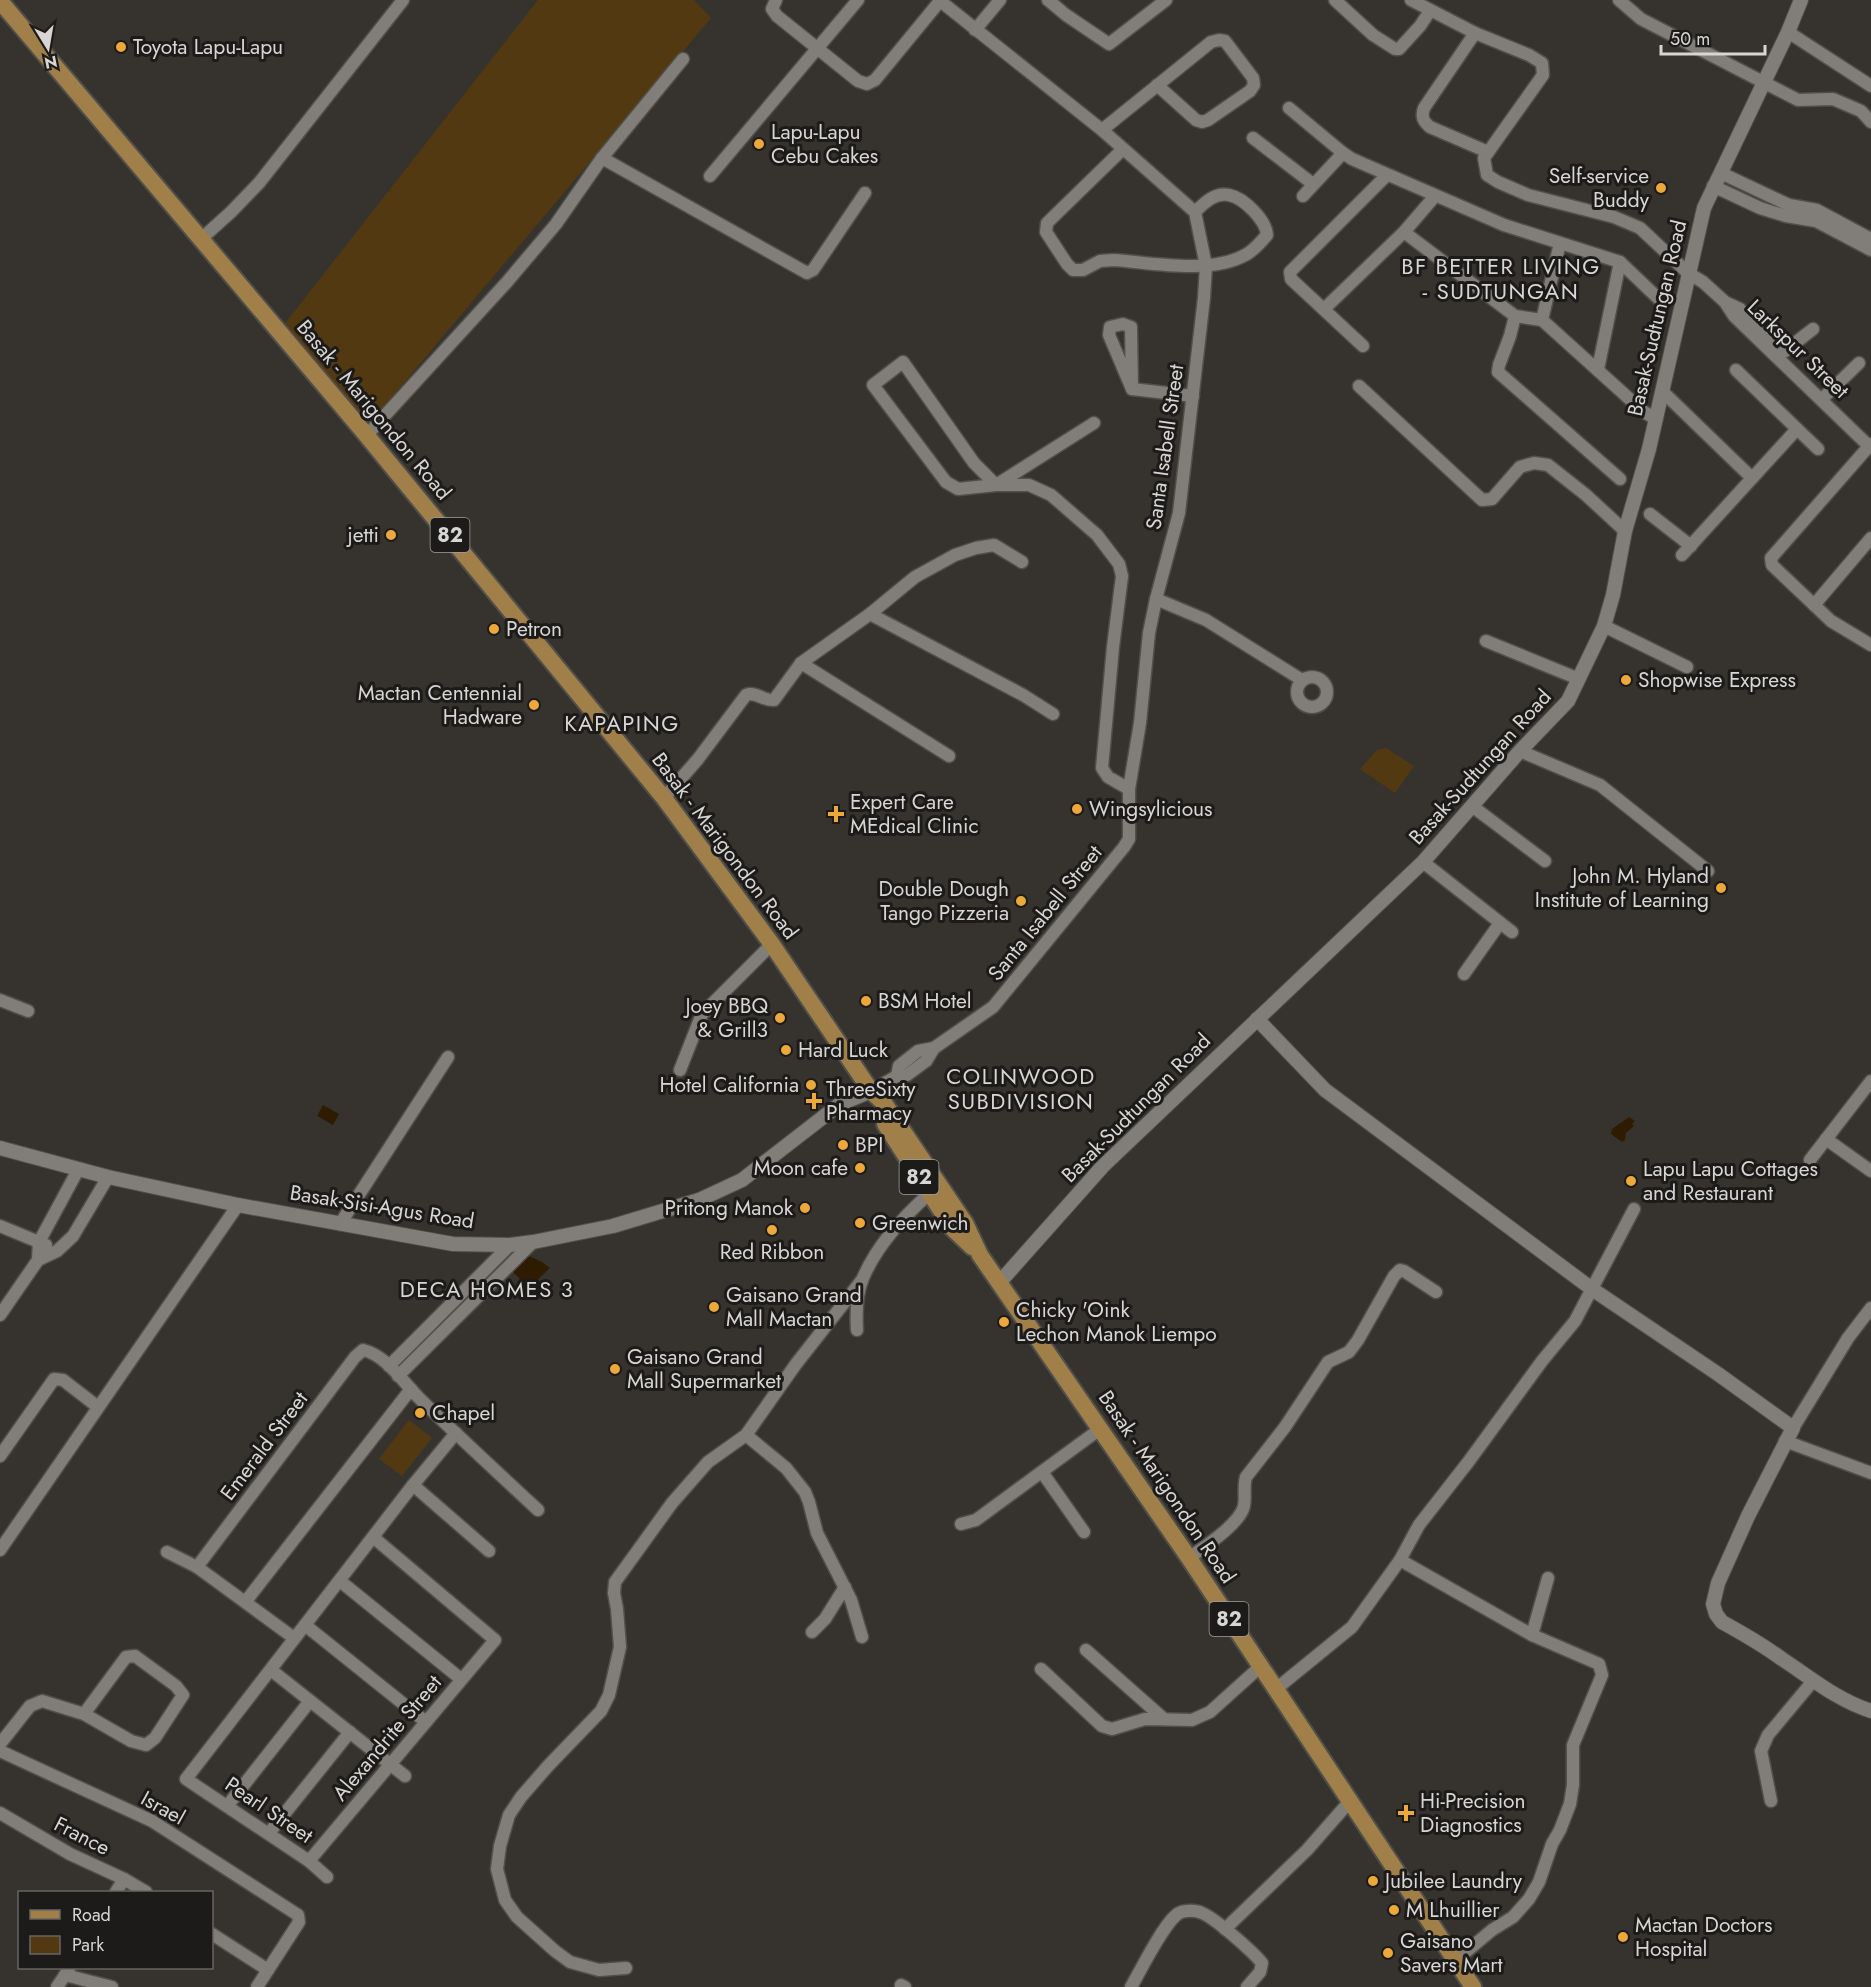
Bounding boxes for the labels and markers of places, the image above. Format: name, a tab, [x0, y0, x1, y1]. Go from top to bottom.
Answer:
place label: Toyota Lapu-Lapu	[133, 32, 283, 62]
marker: Toyota Lapu-Lapu	[114, 40, 128, 54]
place label: Lapu-Lapu Cebu Cakes	[771, 117, 878, 171]
marker: Lapu-Lapu Cebu Cakes	[752, 137, 766, 151]
place label: Self-service Buddy	[1549, 161, 1650, 215]
marker: Self-service Buddy	[1654, 181, 1668, 195]
place label: jetti	[345, 520, 379, 550]
marker: jetti	[384, 528, 398, 542]
place label: Petron	[506, 614, 562, 644]
marker: Petron	[487, 622, 501, 636]
place label: Shopwise Express	[1638, 665, 1796, 695]
marker: Shopwise Express	[1619, 673, 1633, 687]
place label: Mactan Centennial Hadware	[358, 678, 522, 732]
marker: Mactan Centennial Hadware	[527, 698, 541, 712]
place label: Expert Care MEdical Clinic	[850, 787, 978, 841]
place label: Wingsylicious	[1089, 794, 1213, 824]
marker: Wingsylicious	[1070, 802, 1084, 816]
marker: Expert Care MEdical Clinic	[827, 805, 845, 823]
place label: John M. Hyland Institute of Learning	[1535, 861, 1709, 915]
place label: Double Dough Tango Pizzeria	[879, 874, 1009, 928]
marker: John M. Hyland Institute of Learning	[1714, 881, 1728, 895]
marker: Double Dough Tango Pizzeria	[1014, 894, 1028, 908]
place label: BSM Hotel	[878, 986, 972, 1016]
place label: Joey BBQ & Grill3	[682, 991, 768, 1045]
marker: BSM Hotel	[859, 994, 873, 1008]
marker: Joey BBQ & Grill3	[773, 1011, 787, 1025]
place label: Hard Luck	[798, 1035, 889, 1065]
marker: Hard Luck	[779, 1043, 793, 1057]
place label: Hotel California	[659, 1070, 799, 1100]
place label: ThreeSixty Pharmacy	[826, 1074, 916, 1128]
marker: Hotel California	[804, 1078, 818, 1092]
marker: ThreeSixty Pharmacy	[807, 1094, 821, 1108]
place label: BPI	[855, 1130, 883, 1160]
marker: BPI	[836, 1138, 850, 1152]
place label: Moon cafe	[754, 1153, 848, 1183]
place label: Lapu Lapu Cottages and Restaurant	[1643, 1154, 1818, 1208]
marker: Moon cafe	[853, 1161, 867, 1175]
marker: Lapu Lapu Cottages and Restaurant	[1624, 1174, 1638, 1188]
place label: Pritong Manok	[665, 1193, 794, 1223]
marker: Pritong Manok	[798, 1201, 812, 1215]
place label: Greenwich	[872, 1208, 969, 1238]
marker: Greenwich	[853, 1216, 867, 1230]
marker: Red Ribbon	[765, 1223, 779, 1237]
place label: Red Ribbon	[720, 1237, 824, 1267]
place label: Gaisano Grand Mall Mactan	[726, 1280, 862, 1334]
place label: Chicky 'Oink Lechon Manok Liempo	[1016, 1295, 1217, 1349]
marker: Gaisano Grand Mall Mactan	[707, 1300, 721, 1314]
marker: Chicky 'Oink Lechon Manok Liempo	[997, 1315, 1011, 1329]
place label: Gaisano Grand Mall Supermarket	[627, 1342, 781, 1396]
marker: Gaisano Grand Mall Supermarket	[608, 1362, 622, 1376]
place label: Chapel	[432, 1398, 495, 1428]
marker: Chapel	[413, 1406, 427, 1420]
place label: Hi-Precision Diagnostics	[1420, 1786, 1526, 1840]
marker: Hi-Precision Diagnostics	[1397, 1804, 1415, 1822]
place label: Jubilee Laundry	[1382, 1866, 1523, 1896]
marker: Jubilee Laundry	[1366, 1874, 1380, 1888]
place label: M Lhuillier	[1406, 1895, 1500, 1925]
marker: M Lhuillier	[1387, 1903, 1401, 1917]
place label: Mactan Doctors Hospital	[1635, 1910, 1773, 1964]
place label: Gaisano Savers Mart	[1400, 1926, 1503, 1980]
marker: Mactan Doctors Hospital	[1616, 1930, 1630, 1944]
marker: Gaisano Savers Mart	[1381, 1946, 1395, 1960]

